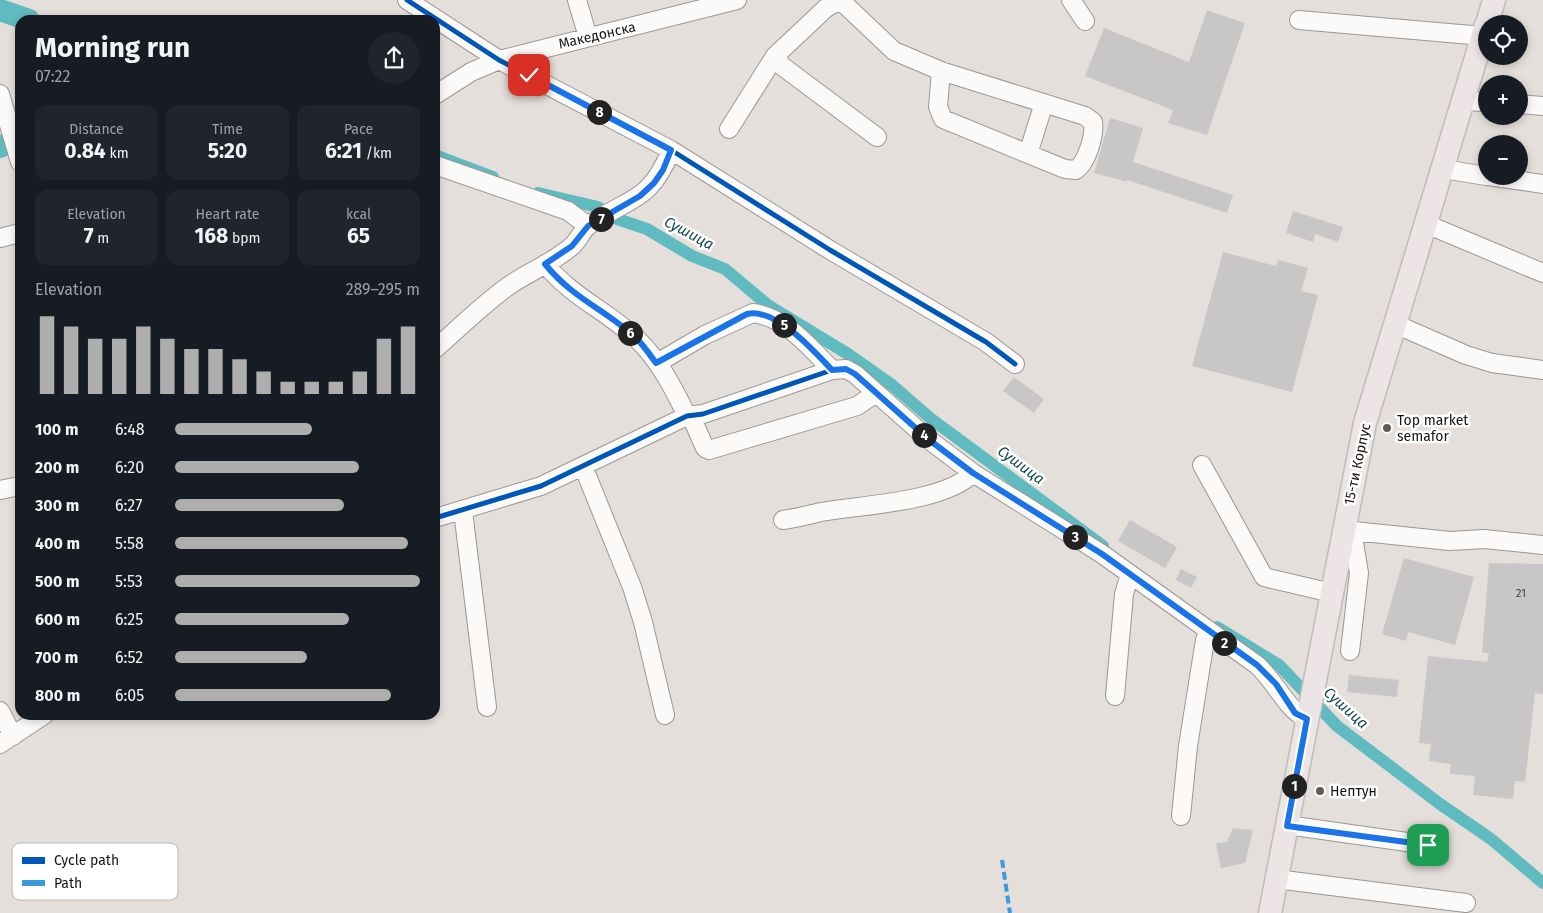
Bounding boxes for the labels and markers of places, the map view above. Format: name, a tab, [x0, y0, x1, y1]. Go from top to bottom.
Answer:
pin	[508, 54, 550, 96]
pin: 8	[586, 100, 612, 124]
pin: 7	[588, 206, 614, 232]
pin: 5	[772, 312, 796, 338]
pin: 6	[618, 320, 642, 346]
place label: Top market semafor	[1397, 412, 1469, 445]
pin: 4	[912, 422, 936, 448]
marker: Top market semafor	[1381, 422, 1393, 434]
pin: 3	[1062, 524, 1088, 550]
pin: 2	[1212, 630, 1236, 656]
pin: 1	[1282, 774, 1306, 798]
place label: Нептун	[1330, 783, 1377, 800]
marker: Нептун	[1314, 785, 1326, 797]
pin	[1407, 824, 1449, 866]

